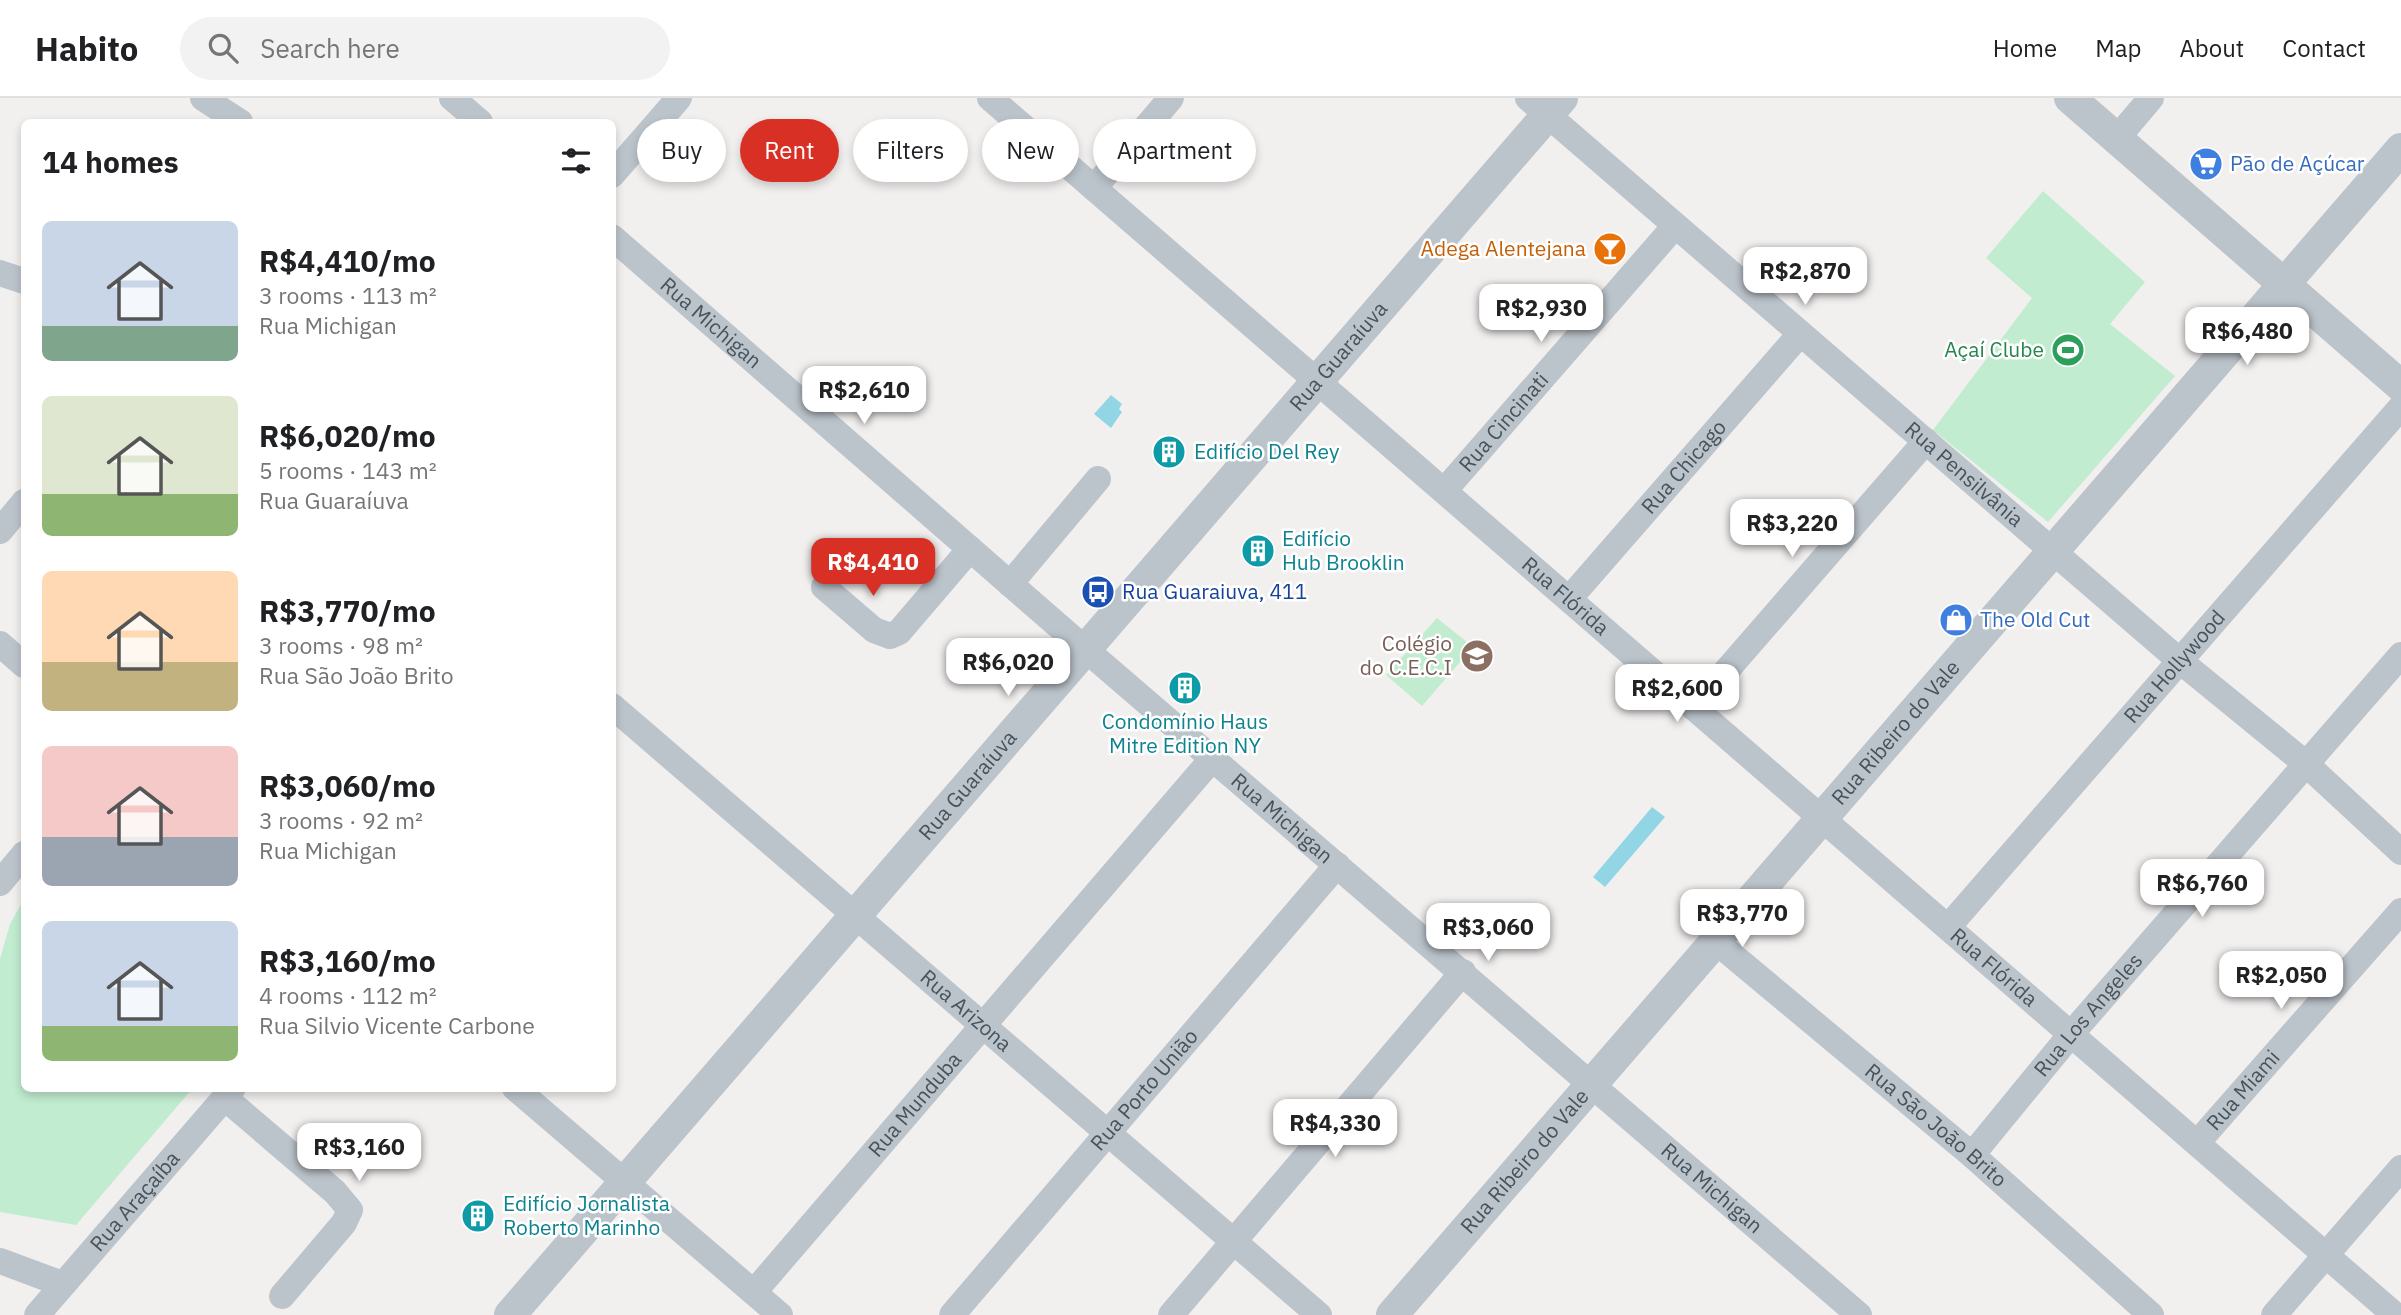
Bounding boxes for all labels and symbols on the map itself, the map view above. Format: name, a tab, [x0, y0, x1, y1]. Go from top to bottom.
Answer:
supermarket icon: Pão de Açúcar	[2187, 145, 2225, 183]
place label: Pão de Açúcar	[2230, 149, 2365, 177]
bar icon: Adega Alentejana	[1591, 230, 1629, 268]
place label: Adega Alentejana	[1421, 234, 1586, 262]
pin: R$2,870	[1740, 248, 1870, 307]
street label: Rua Michigan	[655, 270, 768, 374]
pin: R$2,930	[1476, 285, 1606, 344]
street label: Rua Guaraíuva	[1283, 295, 1393, 417]
pin: R$6,480	[2182, 308, 2312, 367]
sports icon: Açaí Clube	[2049, 331, 2087, 369]
place label: Açaí Clube	[1944, 335, 2044, 363]
pin: R$2,610	[799, 366, 929, 426]
street label: Rua Cincinati	[1452, 366, 1554, 477]
street label: Rua Chicago	[1634, 413, 1732, 519]
street label: Rua Pensilvânia	[1899, 415, 2030, 533]
building icon: Edifício Del Rey	[1150, 433, 1188, 471]
place label: Edifício Del Rey	[1194, 437, 1340, 465]
pin: R$3,220	[1727, 500, 1857, 559]
place label: Edifício Hub Brooklin	[1282, 524, 1405, 576]
building icon: Edifício Hub Brooklin	[1239, 532, 1277, 570]
pin: R$4,410	[808, 538, 938, 598]
street label: Rua Flórida	[1516, 550, 1616, 641]
bus stop icon: Rua Guaraiuva, 411	[1079, 573, 1117, 611]
place label: Rua Guaraiuva, 411	[1122, 577, 1307, 605]
shop icon: The Old Cut	[1937, 601, 1975, 639]
street label: Rua Hollywood	[2117, 604, 2231, 729]
place label: The Old Cut	[1980, 605, 2090, 633]
place label: Colégio do C.E.C.I	[1360, 629, 1452, 681]
school or university icon: Colégio do C.E.C.I	[1458, 637, 1496, 675]
pin: R$6,020	[943, 638, 1073, 698]
street label: Rua Ribeiro do Vale	[1825, 654, 1966, 810]
pin: R$2,600	[1612, 664, 1742, 724]
building icon: Condomínio Haus Mitre Edition NY	[1166, 669, 1204, 707]
place label: Condomínio Haus Mitre Edition NY	[1102, 707, 1268, 759]
street label: Rua Guaraíuva	[912, 724, 1022, 846]
street label: Rua Michigan	[1226, 766, 1339, 869]
pin: R$6,760	[2137, 860, 2267, 919]
pin: R$3,770	[1677, 890, 1807, 949]
pin: R$3,060	[1423, 904, 1553, 963]
street label: Rua Flórida	[1945, 921, 2044, 1012]
street label: Rua Los Angeles	[2027, 947, 2148, 1082]
pin: R$2,050	[2216, 951, 2346, 1011]
street label: Rua Arizona	[915, 963, 1018, 1057]
street label: Rua Porto União	[1084, 1023, 1204, 1156]
street label: Rua Miami	[2199, 1043, 2286, 1136]
street label: Rua Munduba	[861, 1046, 967, 1162]
street label: Rua São João Brito	[1859, 1057, 2013, 1193]
street label: Rua Ribeiro do Vale	[1454, 1082, 1595, 1239]
pin: R$4,330	[1270, 1100, 1400, 1159]
pin: R$3,160	[294, 1124, 424, 1183]
street label: Rua Michigan	[1655, 1136, 1769, 1239]
street label: Rua Araçaíba	[83, 1145, 186, 1257]
place label: Edifício Jornalista Roberto Marinho	[503, 1189, 670, 1241]
building icon: Edifício Jornalista Roberto Marinho	[459, 1197, 497, 1235]

